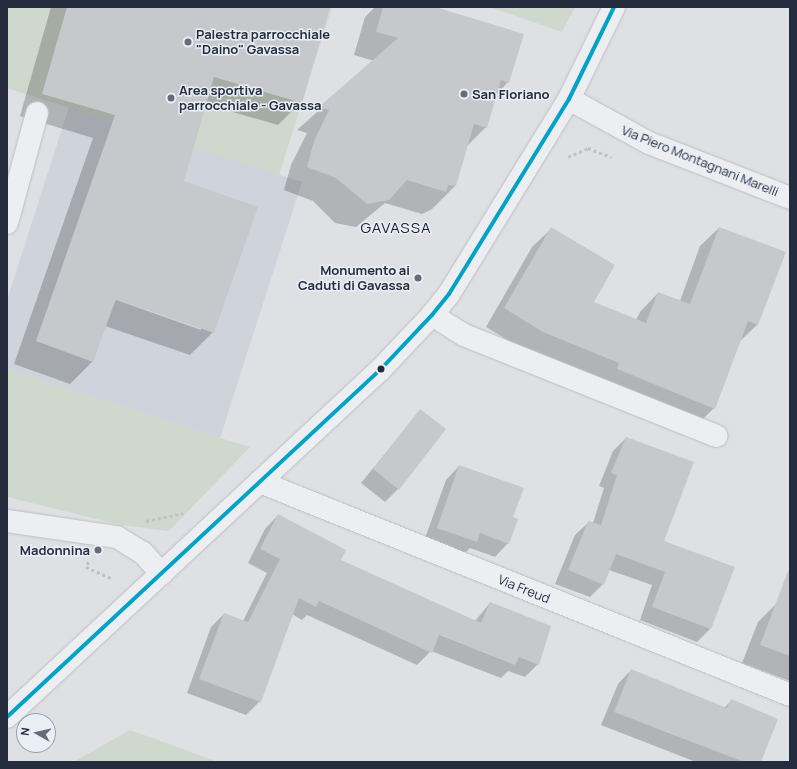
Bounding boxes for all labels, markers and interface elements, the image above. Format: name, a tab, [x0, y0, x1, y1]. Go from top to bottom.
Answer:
place label: Palestra parrocchiale "Daino" Gavassa	[196, 27, 330, 58]
marker: Palestra parrocchiale "Daino" Gavassa	[183, 37, 193, 47]
place label: Area sportiva parrocchiale - Gavassa	[179, 83, 322, 114]
place label: San Floriano	[472, 86, 550, 102]
marker: San Floriano	[459, 89, 469, 99]
marker: Area sportiva parrocchiale - Gavassa	[166, 93, 176, 103]
street label: Via Piero Montagnani Marelli	[619, 122, 781, 200]
district label: GAVASSA	[360, 219, 432, 237]
place label: Monumento ai Caduti di Gavassa	[298, 263, 410, 294]
marker: Monumento ai Caduti di Gavassa	[413, 273, 423, 283]
unlabelled marker	[376, 364, 386, 374]
place label: Madonnina	[20, 542, 90, 558]
marker: Madonnina	[93, 545, 103, 555]
street label: Via Freud	[496, 572, 552, 606]
north arrow	[16, 713, 56, 753]
text: N	[17, 726, 33, 736]

